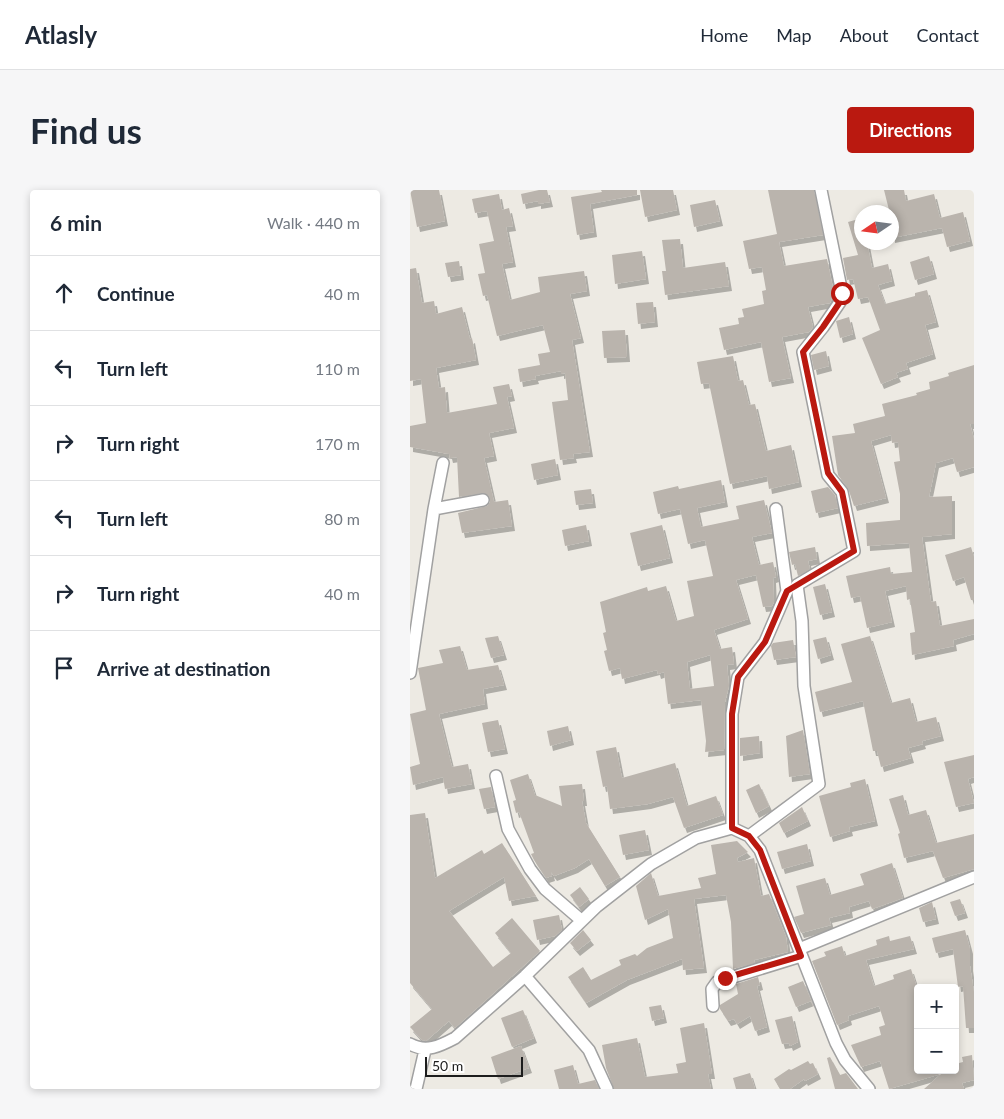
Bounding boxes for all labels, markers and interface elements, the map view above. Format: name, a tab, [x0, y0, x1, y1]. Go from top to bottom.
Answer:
text: Atlasly	[25, 20, 97, 49]
text: Home	[700, 24, 748, 46]
text: Map	[776, 24, 812, 46]
text: About	[840, 24, 889, 46]
text: Contact	[917, 24, 979, 46]
button: Directions	[847, 107, 974, 153]
text: Find us	[30, 109, 142, 151]
north arrow	[854, 205, 899, 250]
text: 6 min	[50, 210, 102, 235]
text: Walk · 440 m	[267, 213, 360, 232]
icon: ahead	[50, 279, 78, 307]
text: Continue	[97, 282, 175, 305]
route start	[831, 282, 854, 305]
text: 40 m	[324, 284, 360, 303]
icon: left	[50, 354, 78, 382]
text: Turn left	[97, 357, 168, 380]
text: 110 m	[315, 359, 360, 378]
icon: right	[50, 429, 78, 457]
text: Turn right	[97, 432, 179, 455]
text: 170 m	[315, 434, 360, 453]
icon: left	[50, 504, 78, 532]
text: Turn left	[97, 507, 168, 530]
text: 80 m	[324, 509, 360, 528]
icon: right	[50, 579, 78, 607]
text: Turn right	[97, 582, 179, 605]
text: 40 m	[324, 584, 360, 603]
icon: arrive	[50, 654, 78, 682]
text: Arrive at destination	[97, 657, 270, 680]
route end	[714, 967, 737, 990]
map controls	[914, 984, 959, 1074]
button: +	[914, 984, 959, 1029]
button: −	[914, 1029, 959, 1074]
scale bar	[425, 1054, 522, 1077]
text: 50 m	[432, 1057, 463, 1074]

